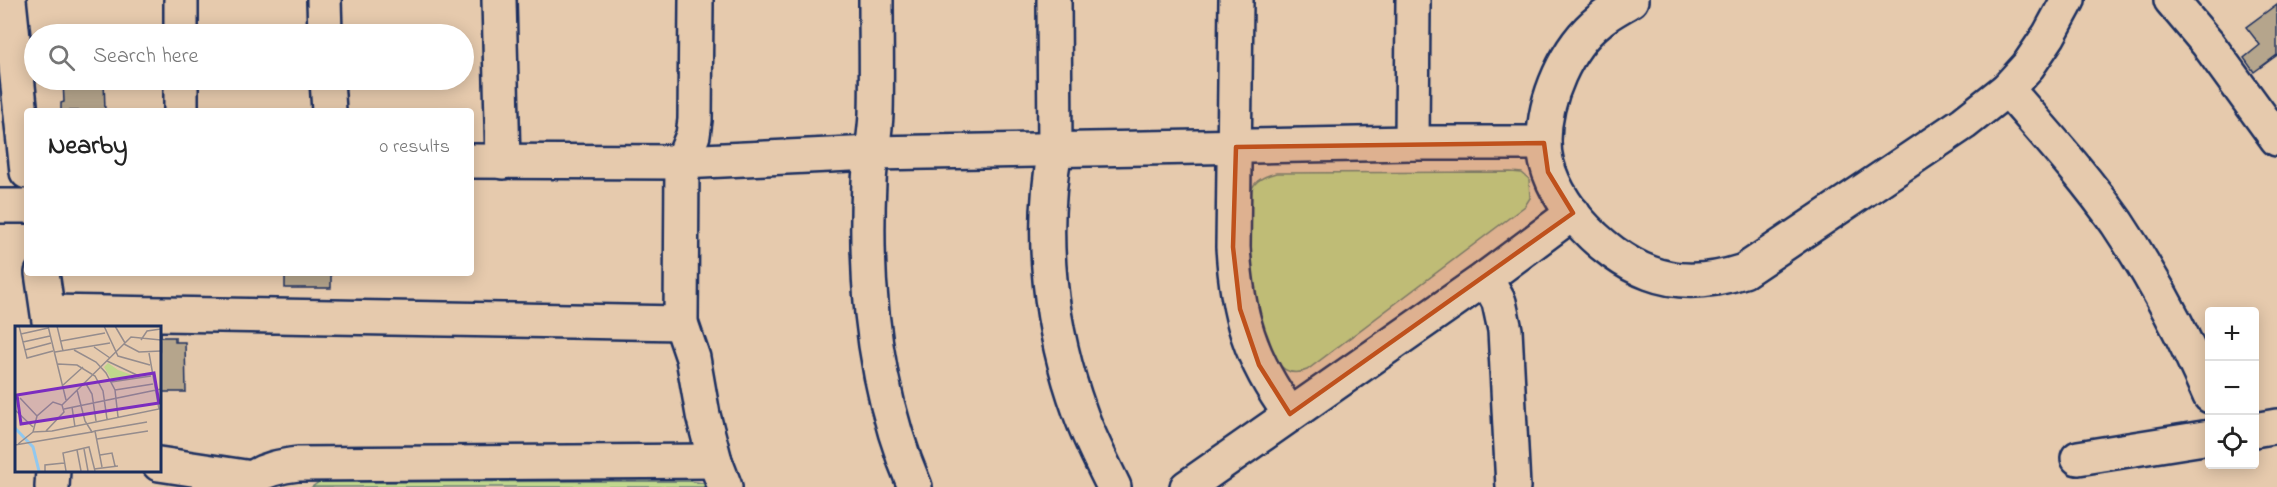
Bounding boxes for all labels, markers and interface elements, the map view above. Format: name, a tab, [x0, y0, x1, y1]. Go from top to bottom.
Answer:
search box	[24, 24, 474, 90]
icon: search	[45, 41, 78, 74]
text: Search here	[93, 41, 198, 73]
text: Nearby	[48, 128, 127, 166]
text: 0 results	[379, 133, 450, 162]
map controls	[2205, 307, 2259, 469]
button: +	[2205, 307, 2259, 361]
inset map	[15, 326, 160, 472]
button: −	[2205, 361, 2259, 415]
button: locate	[2205, 415, 2259, 469]

